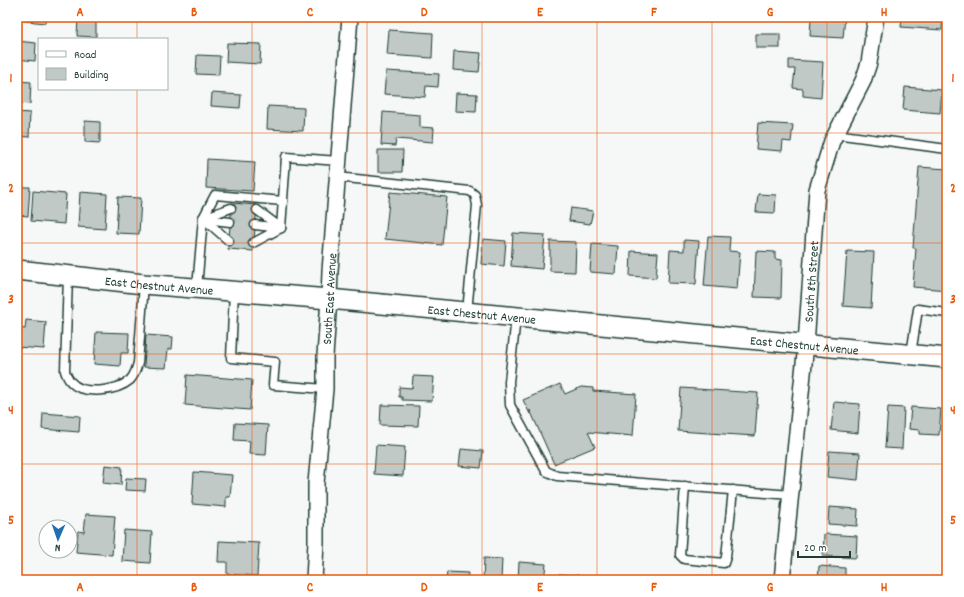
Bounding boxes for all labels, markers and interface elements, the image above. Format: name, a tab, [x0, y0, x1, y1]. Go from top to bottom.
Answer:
text: A	[76, 4, 84, 23]
text: B	[191, 4, 197, 23]
text: C	[307, 4, 314, 23]
text: D	[421, 4, 428, 23]
text: E	[537, 4, 544, 23]
text: F	[651, 4, 657, 23]
text: G	[767, 4, 774, 23]
text: H	[881, 4, 888, 23]
legend	[38, 38, 168, 90]
text: Road	[74, 47, 96, 64]
text: Building	[74, 67, 109, 84]
text: 1	[10, 70, 13, 89]
text: 1	[952, 70, 955, 89]
text: 2	[8, 180, 14, 199]
text: 2	[950, 180, 956, 199]
street label: South 8th Street	[801, 240, 825, 323]
street label: South East Avenue	[319, 252, 343, 345]
street label: East Chestnut Avenue	[104, 273, 214, 302]
text: 3	[8, 291, 14, 310]
text: 3	[950, 291, 956, 310]
street label: East Chestnut Avenue	[427, 301, 537, 331]
street label: East Chestnut Avenue	[749, 332, 860, 362]
text: 4	[8, 402, 14, 421]
text: 4	[950, 402, 956, 421]
text: 5	[8, 512, 14, 531]
text: 5	[950, 512, 956, 531]
north arrow	[38, 519, 78, 559]
scale bar	[798, 533, 850, 559]
text: N	[54, 539, 61, 555]
text: 20 m	[804, 540, 827, 557]
text: A	[76, 579, 84, 597]
text: B	[191, 579, 197, 597]
text: C	[307, 579, 314, 597]
text: D	[421, 579, 428, 597]
text: E	[537, 579, 544, 597]
text: F	[651, 579, 657, 597]
text: G	[767, 579, 774, 597]
text: H	[881, 579, 888, 597]

